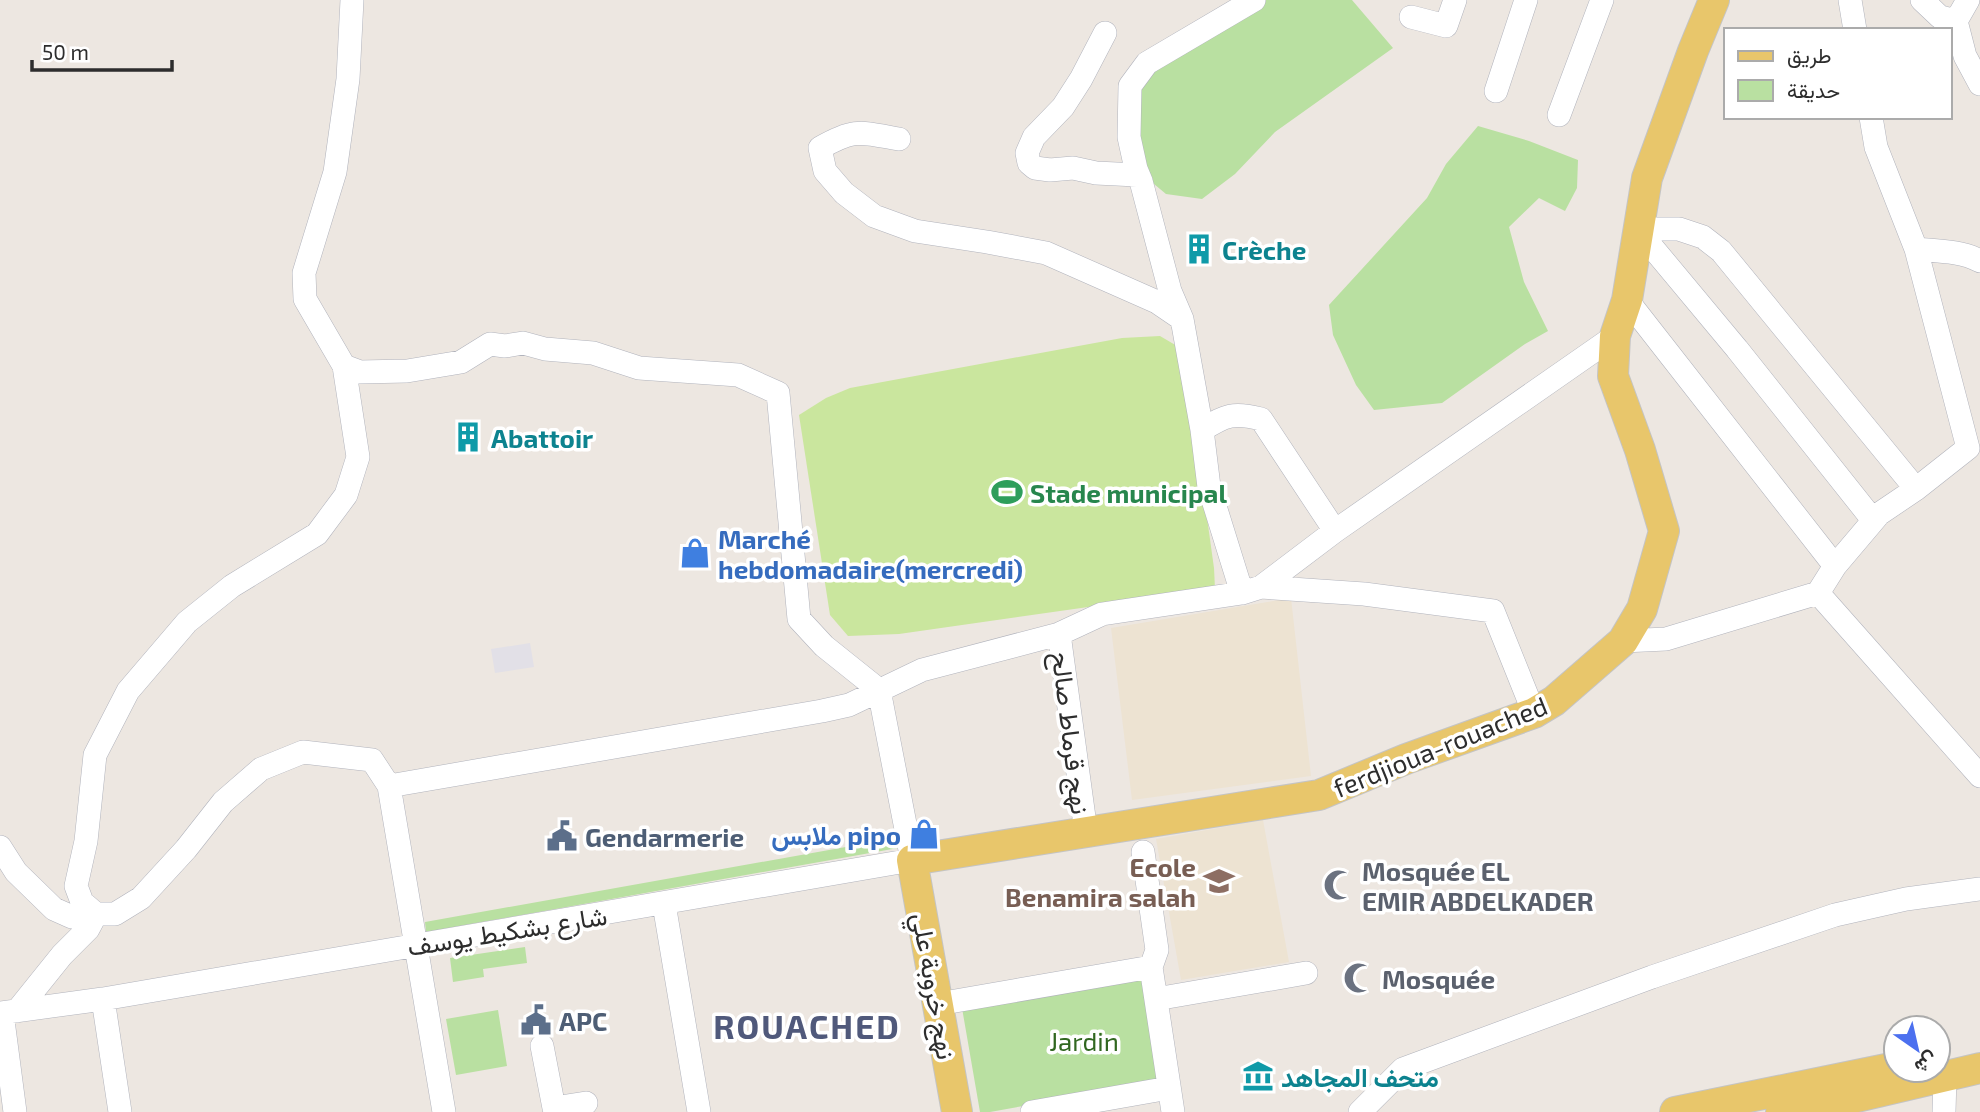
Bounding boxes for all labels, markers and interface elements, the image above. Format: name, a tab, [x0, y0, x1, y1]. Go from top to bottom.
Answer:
scale bar	[32, 28, 172, 72]
legend	[1724, 28, 1952, 119]
text: 50 m	[42, 39, 89, 64]
text: طريق	[1787, 42, 1832, 69]
text: حديقة	[1787, 77, 1840, 103]
building icon: Crèche	[1182, 232, 1216, 266]
place label: Crèche	[1222, 234, 1306, 265]
building icon: Abattoir	[451, 420, 485, 454]
place label: Abattoir	[491, 422, 593, 453]
sports icon: Stade municipal	[990, 475, 1024, 509]
place label: Stade municipal	[1030, 477, 1227, 508]
place label: Marché hebdomadaire(mercredi)	[718, 523, 1023, 584]
shop icon: Marché hebdomadaire(mercredi)	[678, 536, 712, 570]
street label: نهج قرماط صالح	[1043, 650, 1097, 817]
street label: ferdjioua-rouached	[1329, 689, 1551, 803]
shop icon: ملابس pipo	[907, 817, 941, 851]
public building icon: Gendarmerie	[545, 819, 579, 853]
place label: ملابس pipo	[771, 819, 901, 852]
place label: Gendarmerie	[585, 821, 744, 852]
place label: Ecole Benamira salah	[1005, 851, 1196, 912]
place label: Mosquée EL EMIR ABDELKADER	[1362, 855, 1594, 916]
school or university icon: Ecole Benamira salah	[1202, 864, 1236, 898]
mosque icon: Mosquée EL EMIR ABDELKADER	[1322, 868, 1356, 902]
street label: شارع بشكيط يوسف	[405, 899, 610, 965]
street label: نهج خروبة علي	[900, 910, 963, 1063]
mosque icon: Mosquée	[1342, 961, 1376, 995]
place label: Mosquée	[1382, 963, 1495, 994]
public building icon: APC	[519, 1003, 553, 1037]
place label: APC	[559, 1005, 607, 1036]
district label: ROUACHED	[713, 1006, 901, 1046]
north arrow	[1882, 1014, 1952, 1084]
park label: Jardin	[1049, 1025, 1119, 1056]
text: ش	[1910, 1047, 1943, 1080]
museum icon: متحف المجاهد	[1241, 1059, 1275, 1093]
place label: متحف المجاهد	[1281, 1061, 1439, 1093]

